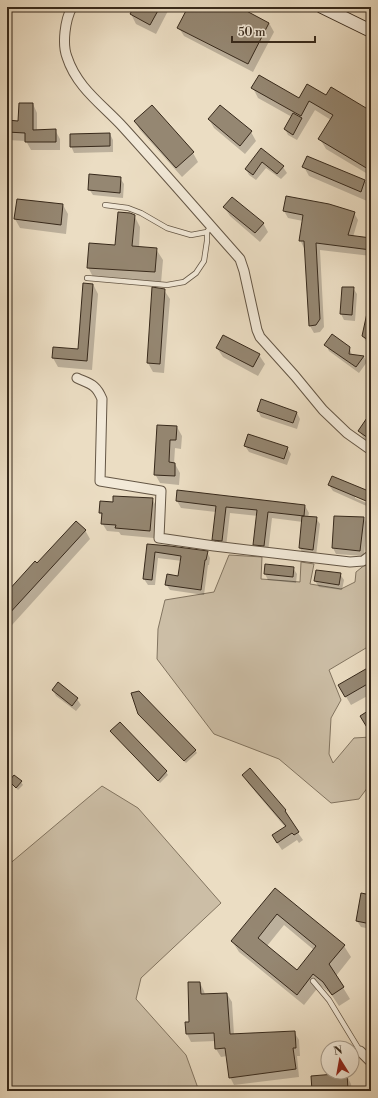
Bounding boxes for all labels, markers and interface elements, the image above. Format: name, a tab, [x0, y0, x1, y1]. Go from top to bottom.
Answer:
scale bar	[232, 18, 315, 44]
text: 50 m	[238, 25, 266, 40]
north arrow	[320, 1040, 360, 1080]
text: N	[333, 1043, 344, 1059]

